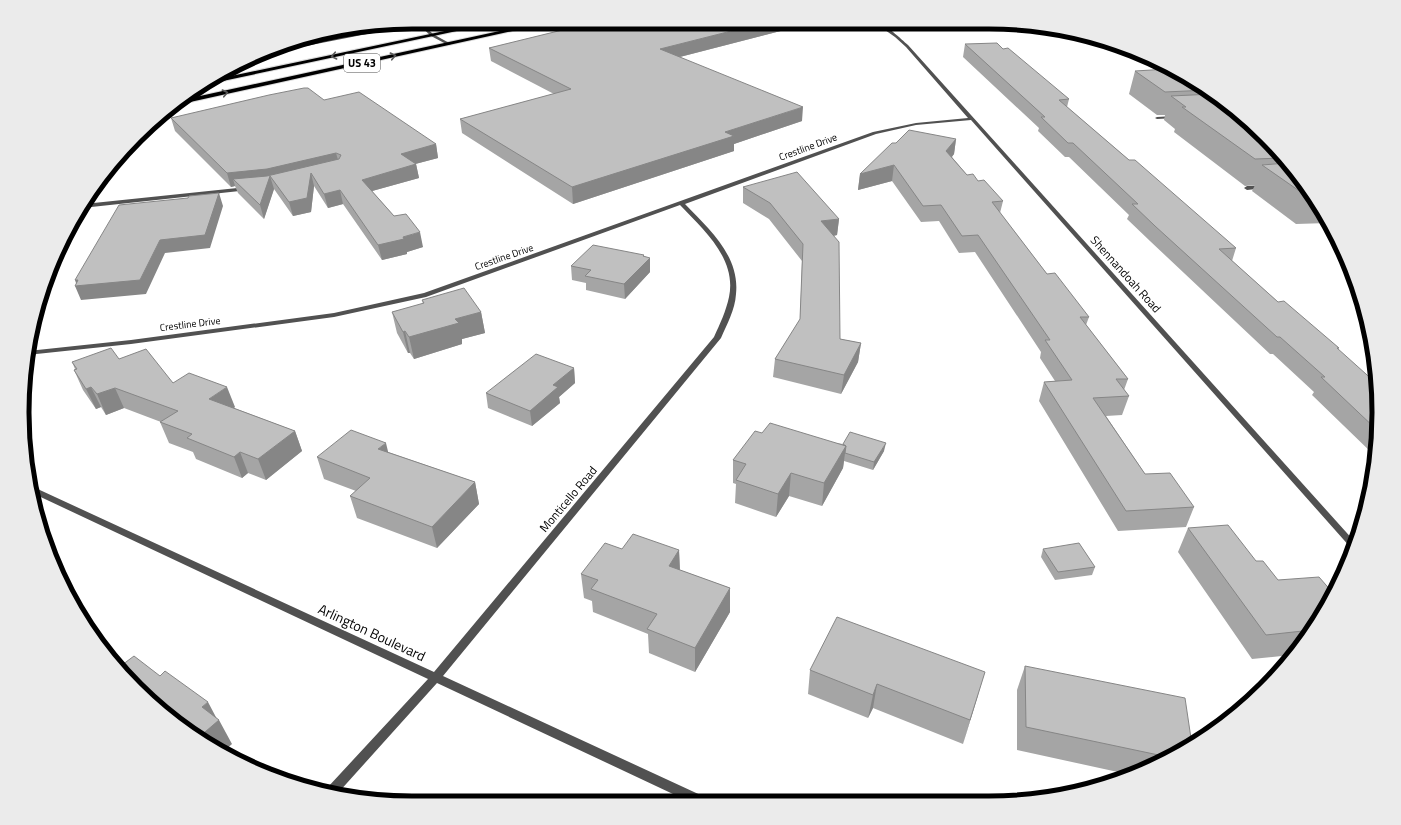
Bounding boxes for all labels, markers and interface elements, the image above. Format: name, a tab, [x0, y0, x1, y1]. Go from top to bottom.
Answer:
one-way arrow	[331, 52, 338, 60]
one-way arrow	[390, 53, 397, 61]
road number: US 43	[344, 54, 380, 72]
one-way arrow	[222, 89, 228, 97]
street label: Crestline Drive	[777, 130, 839, 164]
street label: Shennandoah Road	[1086, 231, 1166, 317]
street label: Crestline Drive	[473, 240, 535, 274]
street label: Crestline Drive	[159, 313, 221, 335]
street label: Monticello Road	[535, 462, 601, 536]
street label: Arlington Boulevard	[315, 598, 429, 666]

